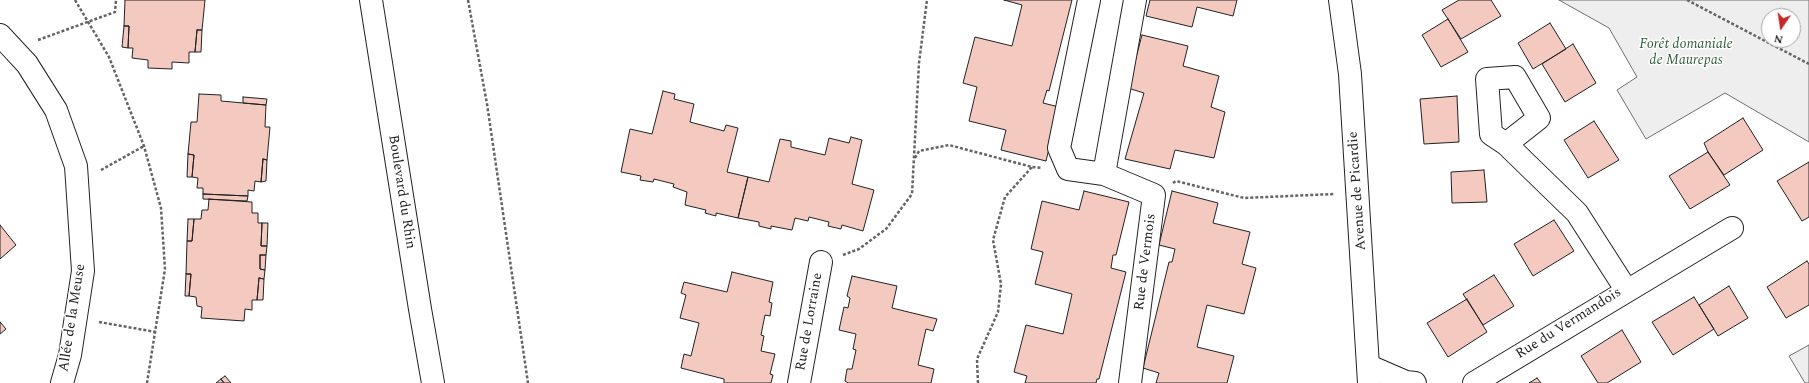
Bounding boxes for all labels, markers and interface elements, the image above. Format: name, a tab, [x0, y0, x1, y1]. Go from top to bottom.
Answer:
north arrow	[1761, 8, 1801, 48]
text: N	[1772, 30, 1785, 48]
park label: Forêt domaniale de Maurepas	[1639, 37, 1733, 70]
street label: Avenue de Picardie	[1345, 131, 1371, 251]
street label: Boulevard du Rhin	[384, 134, 418, 250]
street label: Rue de Vermois	[1132, 213, 1160, 311]
street label: Allée de la Meuse	[56, 263, 90, 373]
street label: Rue de Lorraine	[793, 272, 827, 372]
street label: Rue du Vermandois	[1513, 285, 1625, 363]

